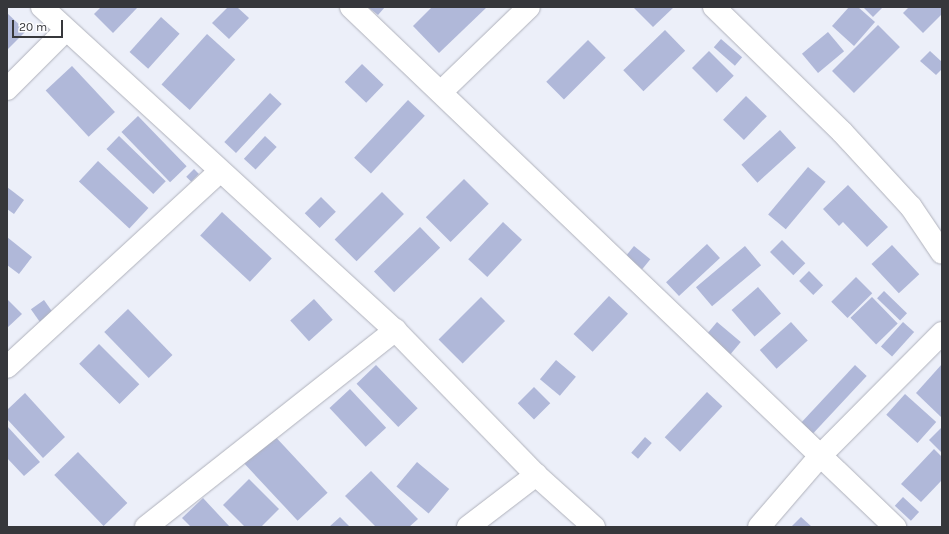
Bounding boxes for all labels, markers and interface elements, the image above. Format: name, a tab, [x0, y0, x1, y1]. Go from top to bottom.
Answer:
scale bar	[14, 12, 65, 38]
text: 20 m	[19, 20, 47, 34]

